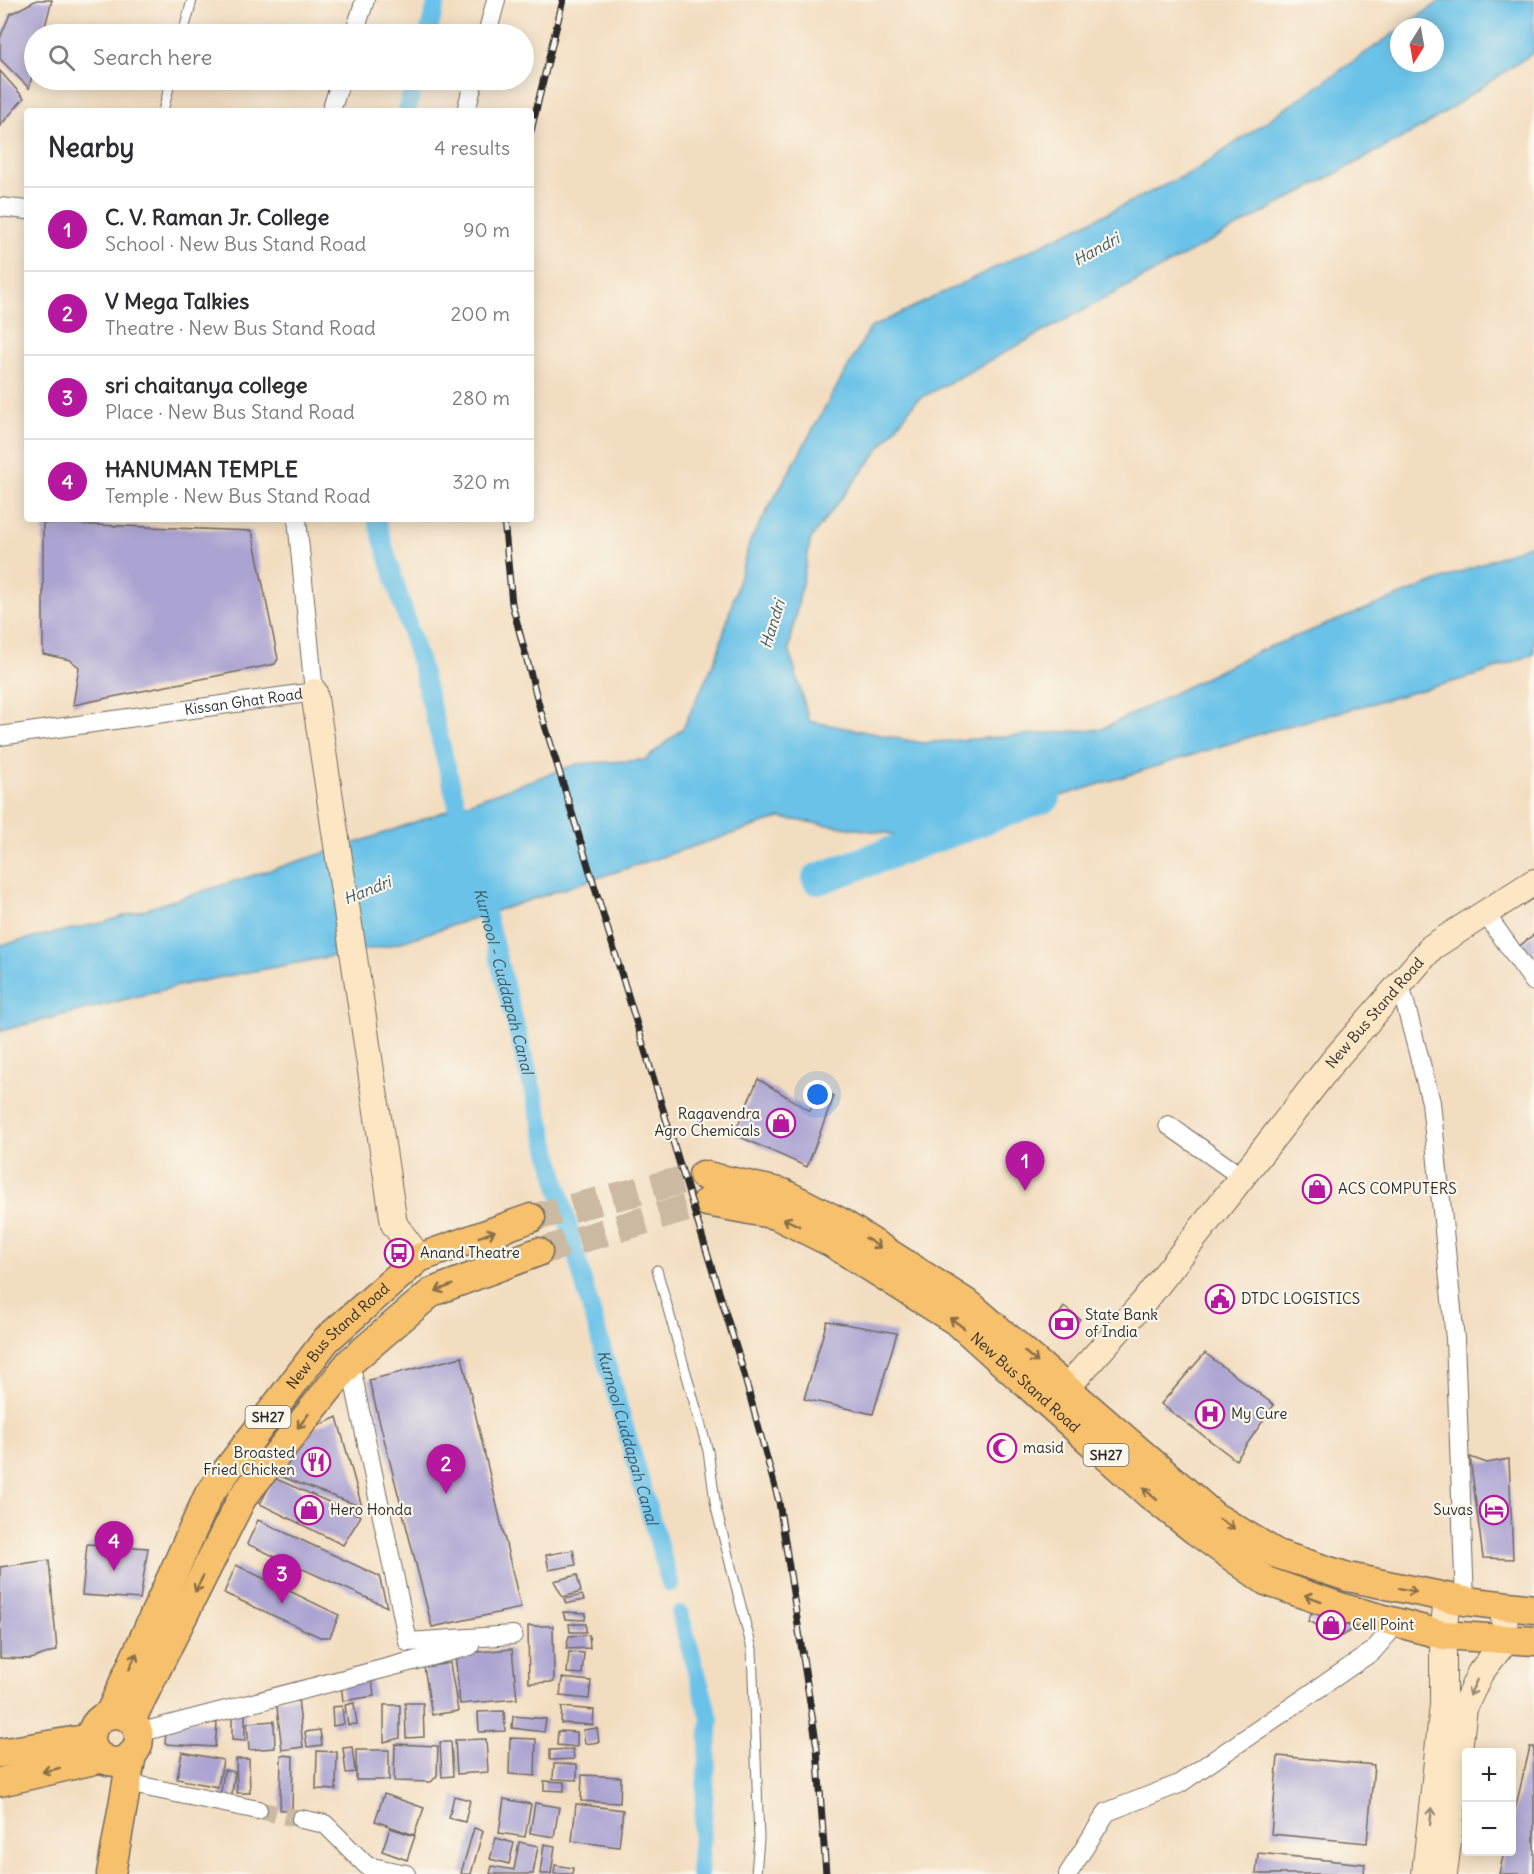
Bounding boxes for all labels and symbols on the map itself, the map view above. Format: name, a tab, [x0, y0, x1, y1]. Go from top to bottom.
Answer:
north arrow	[1390, 18, 1444, 72]
water label: Handri	[1070, 227, 1125, 270]
water label: Handri	[755, 595, 789, 651]
street label: Kissan Ghat Road	[183, 684, 304, 719]
water label: Handri	[340, 871, 396, 909]
water label: Kurnool - Cuddapah Canal	[470, 886, 539, 1078]
street label: New Bus Stand Road	[1321, 953, 1428, 1072]
your location	[803, 1080, 832, 1109]
place label: Ragavendra Agro Chemicals	[655, 1104, 760, 1140]
shop icon: Ragavendra Agro Chemicals	[765, 1107, 797, 1139]
pin: 1	[1006, 1142, 1044, 1191]
shop icon: ACS COMPUTERS	[1301, 1173, 1333, 1205]
place label: ACS COMPUTERS	[1338, 1179, 1457, 1198]
one-way arrow	[782, 1216, 800, 1227]
one-way arrow	[477, 1228, 496, 1239]
bus stop icon: Anand Theatre	[383, 1237, 415, 1269]
one-way arrow	[864, 1237, 881, 1249]
place label: Anand Theatre	[420, 1243, 520, 1262]
street label: New Bus Stand Road	[282, 1279, 393, 1393]
one-way arrow	[435, 1283, 453, 1294]
public building icon: DTDC LOGISTICS	[1204, 1283, 1236, 1315]
place label: DTDC LOGISTICS	[1241, 1289, 1360, 1308]
place label: State Bank of India	[1085, 1305, 1158, 1341]
bank icon: State Bank of India	[1048, 1308, 1080, 1340]
one-way arrow	[950, 1317, 966, 1329]
street label: New Bus Stand Road	[967, 1328, 1084, 1437]
water label: Kurnool Cuddapah Canal	[593, 1348, 663, 1529]
one-way arrow	[1023, 1350, 1039, 1363]
hospital icon: My Cure	[1194, 1398, 1226, 1430]
place label: My Cure	[1231, 1404, 1287, 1423]
road number: SH27	[246, 1406, 290, 1428]
one-way arrow	[297, 1412, 310, 1428]
mosque icon: masid	[986, 1432, 1018, 1464]
place label: masid	[1023, 1438, 1064, 1457]
place label: Broasted Fried Chicken	[203, 1443, 295, 1479]
pin: 2	[426, 1444, 466, 1494]
road number: SH27	[1084, 1444, 1128, 1466]
restaurant icon: Broasted Fried Chicken	[300, 1446, 332, 1478]
one-way arrow	[1142, 1488, 1158, 1501]
shop icon: Hero Honda	[293, 1494, 325, 1526]
hotel icon: Suvas	[1478, 1494, 1510, 1526]
place label: Hero Honda	[330, 1500, 412, 1519]
place label: Suvas	[1433, 1500, 1473, 1519]
one-way arrow	[1218, 1518, 1235, 1530]
pin: 4	[94, 1522, 134, 1571]
pin: 3	[262, 1554, 302, 1604]
one-way arrow	[193, 1575, 204, 1593]
one-way arrow	[1398, 1585, 1418, 1596]
one-way arrow	[1304, 1591, 1323, 1602]
shop icon: Cell Point	[1315, 1609, 1347, 1641]
place label: Cell Point	[1352, 1615, 1414, 1634]
one-way arrow	[128, 1653, 140, 1671]
one-way arrow	[1467, 1679, 1479, 1697]
one-way arrow	[42, 1765, 61, 1777]
one-way arrow	[1426, 1806, 1437, 1826]

